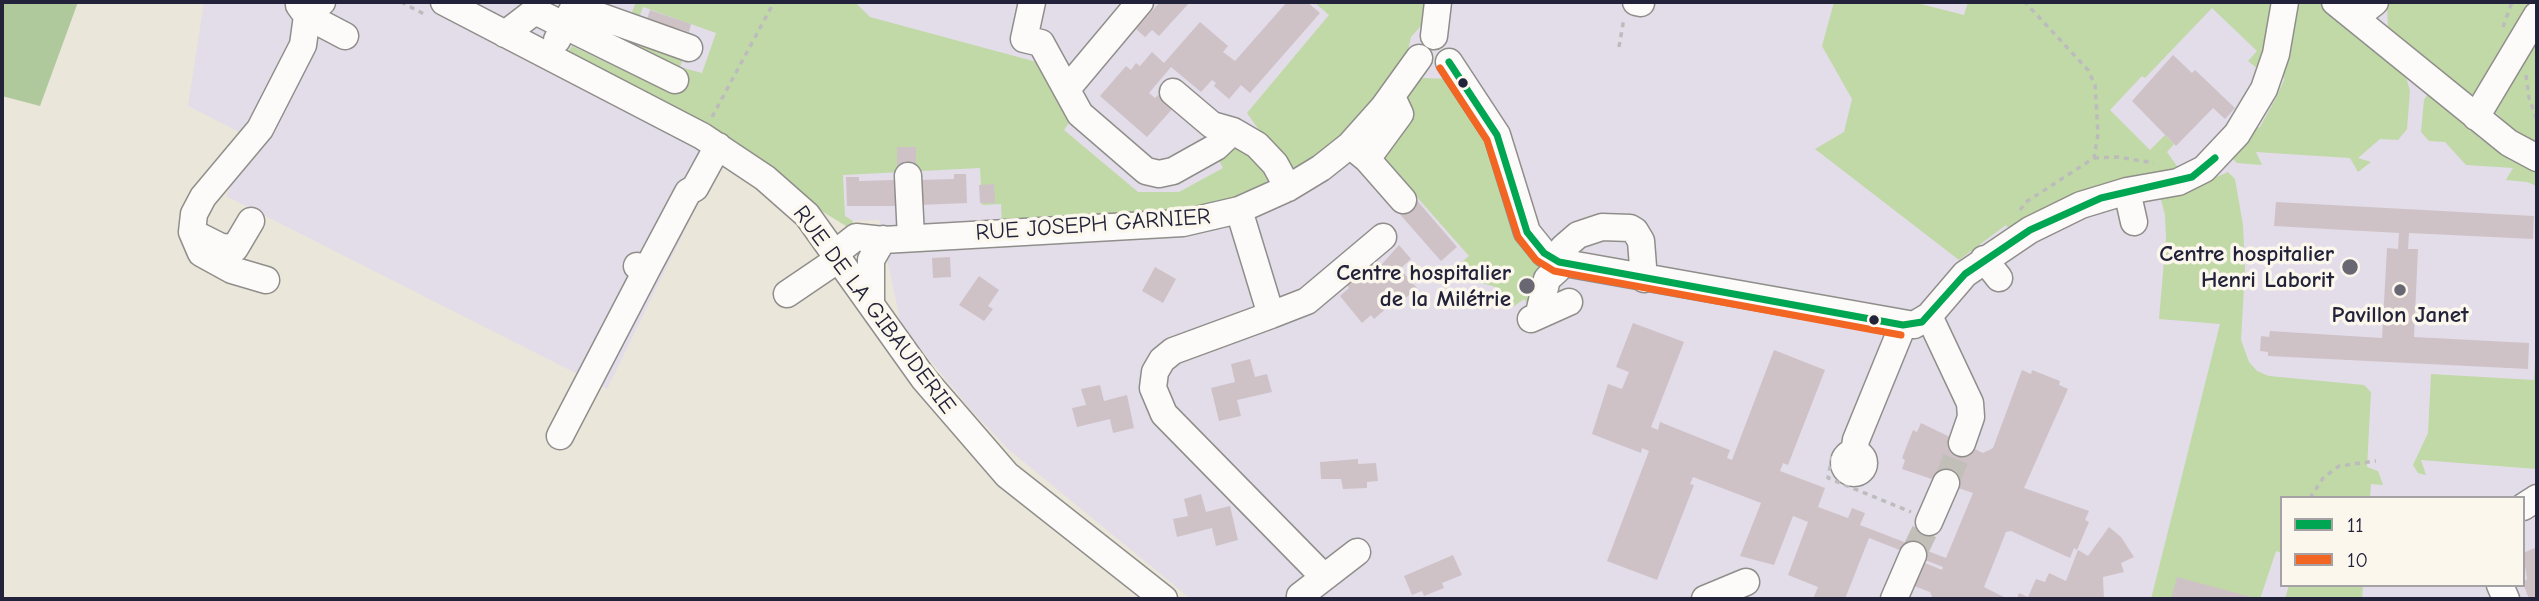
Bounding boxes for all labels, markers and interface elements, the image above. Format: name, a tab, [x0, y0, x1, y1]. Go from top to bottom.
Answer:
unlabelled marker	[1456, 76, 1470, 90]
street label: RUE DE LA GIBAUDERIE	[787, 200, 961, 420]
street label: RUE JOSEPH GARNIER	[975, 203, 1211, 247]
place label: Centre hospitalier Henri Laborit	[2159, 240, 2334, 294]
marker: Centre hospitalier Henri Laborit	[2340, 257, 2360, 277]
place label: Centre hospitalier de la Milétrie	[1336, 259, 1511, 313]
marker: Centre hospitalier de la Milétrie	[1517, 276, 1537, 296]
marker: Pavillon Janet	[2392, 282, 2408, 298]
place label: Pavillon Janet	[2331, 301, 2469, 329]
unlabelled marker	[1867, 313, 1881, 327]
legend	[2280, 496, 2525, 587]
text: 11	[2347, 513, 2364, 537]
text: 10	[2347, 548, 2368, 572]

